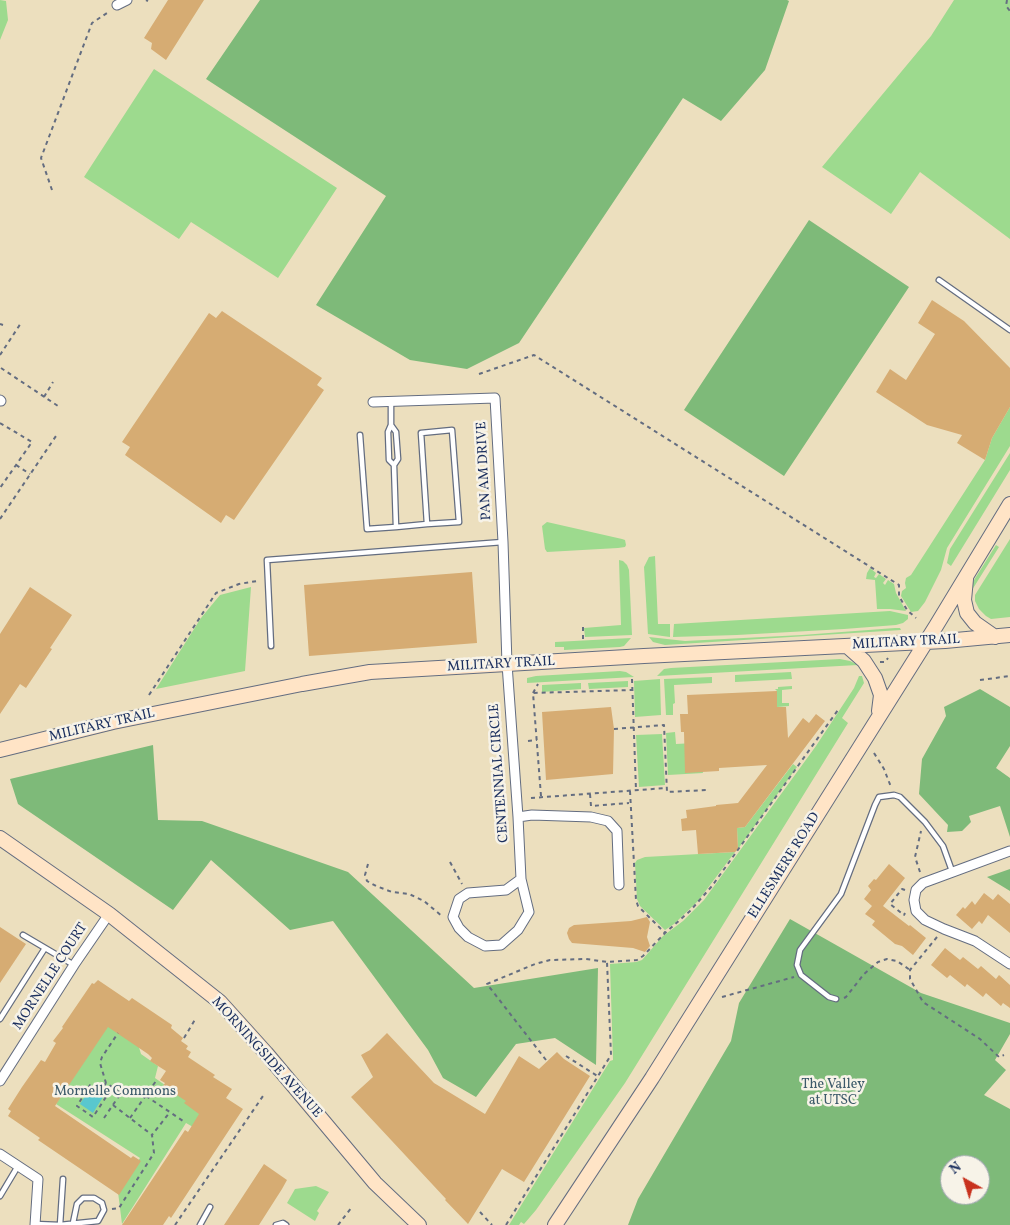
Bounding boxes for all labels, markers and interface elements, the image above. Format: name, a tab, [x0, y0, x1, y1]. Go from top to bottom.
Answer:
street label: PAN AM DRIVE	[474, 421, 496, 521]
street label: MILITARY TRAIL	[852, 632, 960, 654]
street label: MILITARY TRAIL	[447, 654, 555, 676]
street label: CENTENNIAL CIRCLE	[487, 703, 513, 843]
street label: MILITARY TRAIL	[47, 706, 157, 746]
street label: ELLESMERE ROAD	[746, 810, 824, 922]
street label: MORNELLE COURT	[10, 920, 92, 1034]
street label: MORNINGSIDE AVENUE	[207, 994, 325, 1122]
park label: The Valley at UTSC	[801, 1077, 865, 1110]
park label: Mornelle Commons	[54, 1084, 176, 1100]
north arrow	[940, 1155, 990, 1205]
text: N	[946, 1158, 966, 1179]

